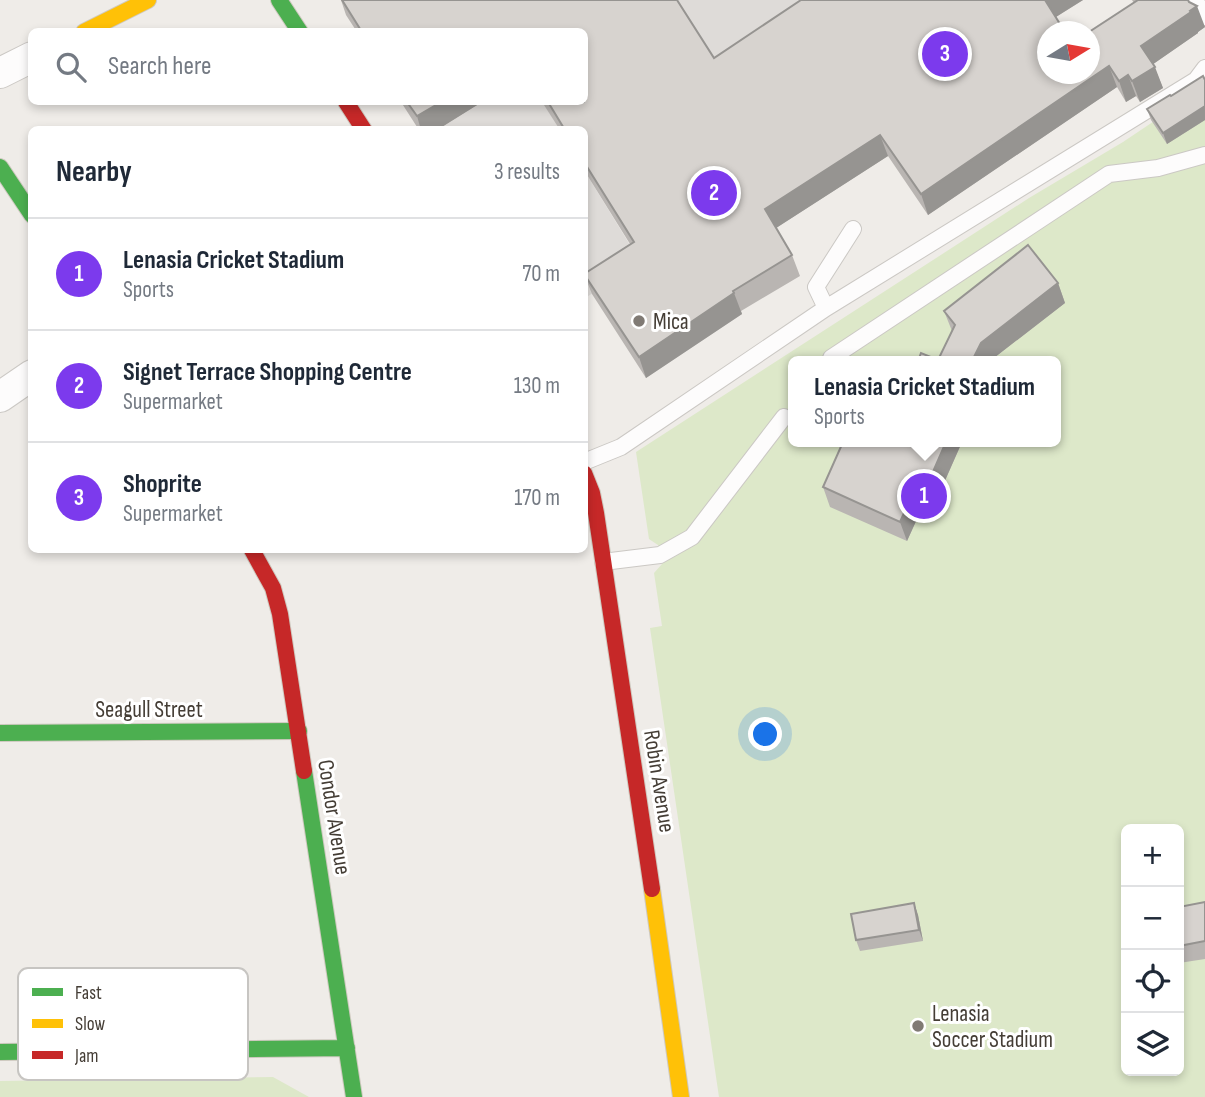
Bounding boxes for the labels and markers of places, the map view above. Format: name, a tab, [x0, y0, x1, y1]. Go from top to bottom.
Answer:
pin: 3	[922, 28, 968, 80]
pin: 2	[691, 167, 737, 219]
place label: Mica	[653, 308, 689, 336]
marker: Mica	[631, 313, 647, 329]
pin: 1	[901, 470, 947, 522]
place label: Lenasia Soccer Stadium	[932, 1000, 1053, 1054]
marker: Lenasia Soccer Stadium	[910, 1018, 926, 1034]

